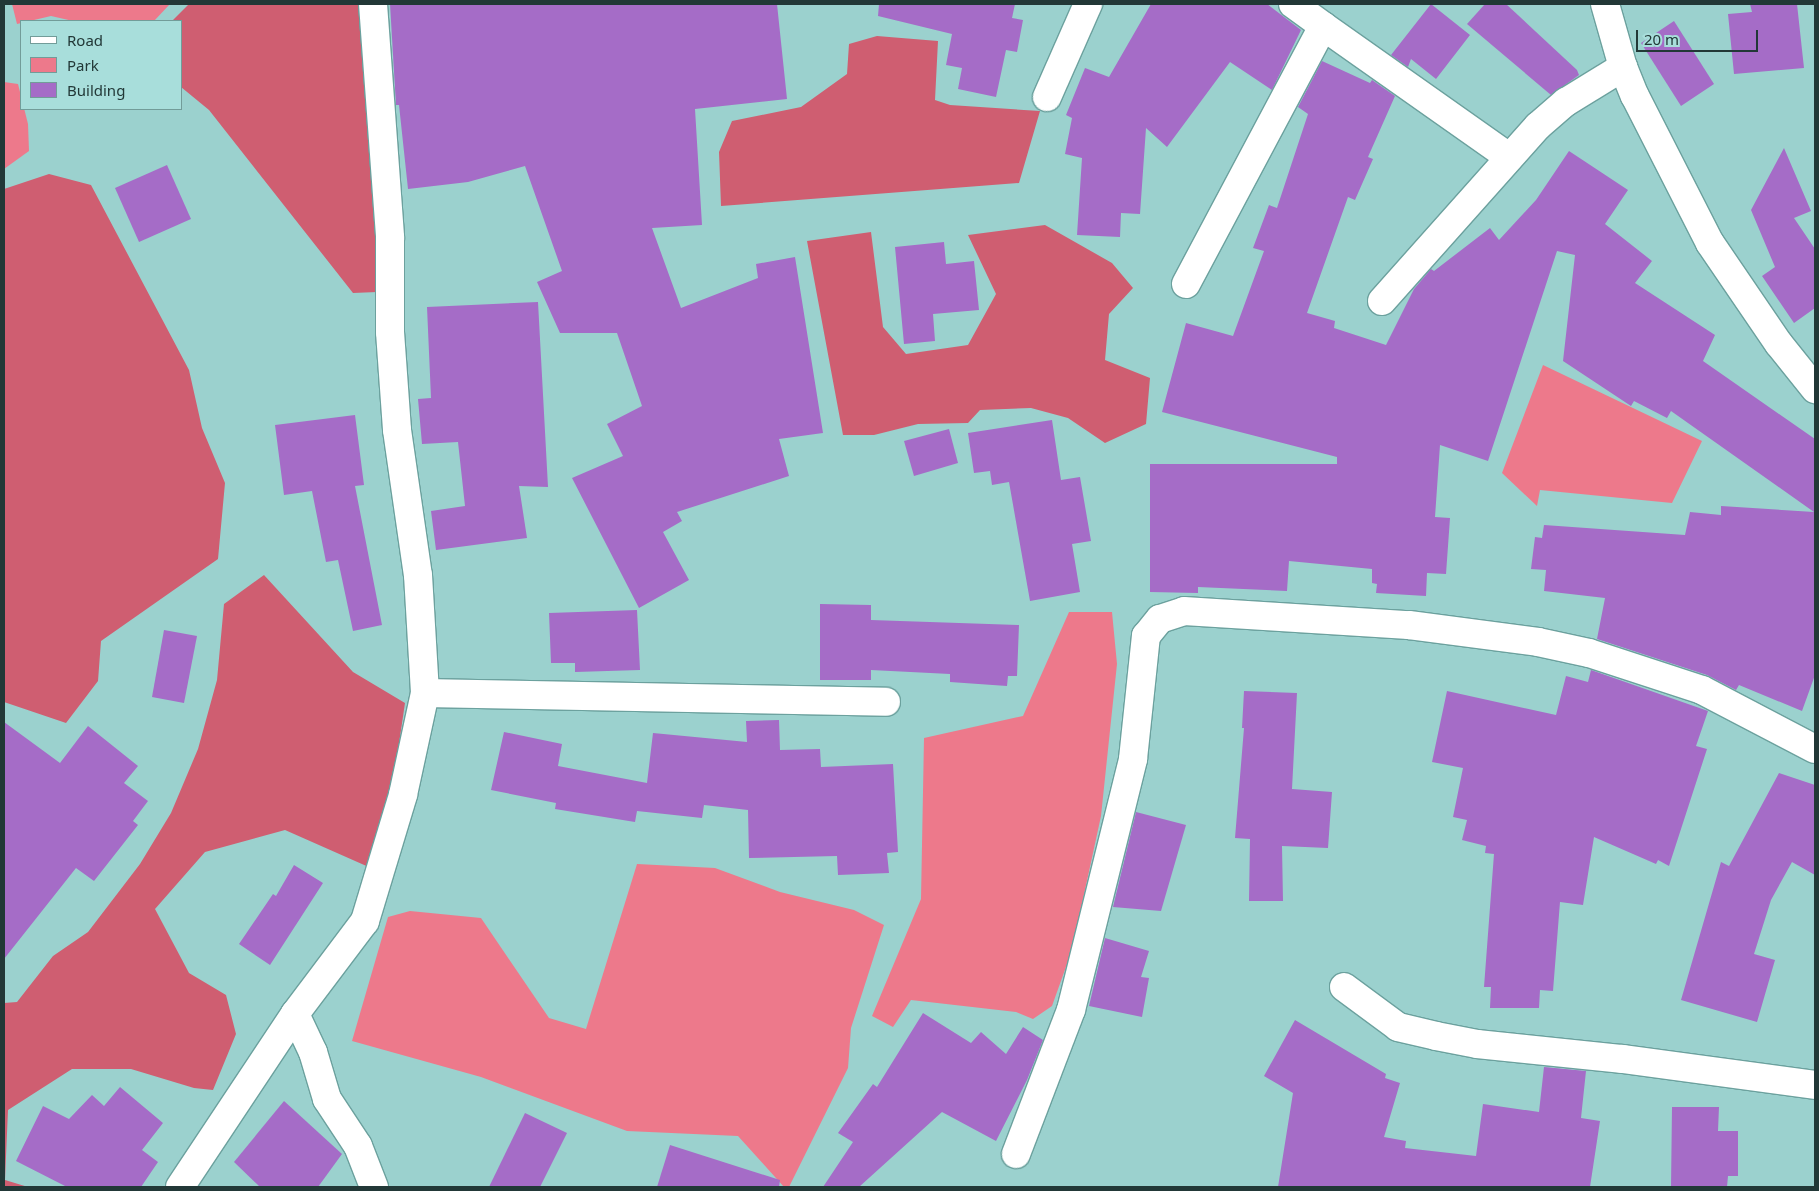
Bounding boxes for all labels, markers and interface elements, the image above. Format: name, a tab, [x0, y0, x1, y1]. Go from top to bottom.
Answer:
legend	[20, 20, 182, 110]
scale bar	[1639, 20, 1762, 52]
text: 20 m	[1644, 29, 1679, 49]
text: Road	[67, 30, 103, 50]
text: Park	[67, 55, 99, 75]
text: Building	[67, 80, 125, 100]

